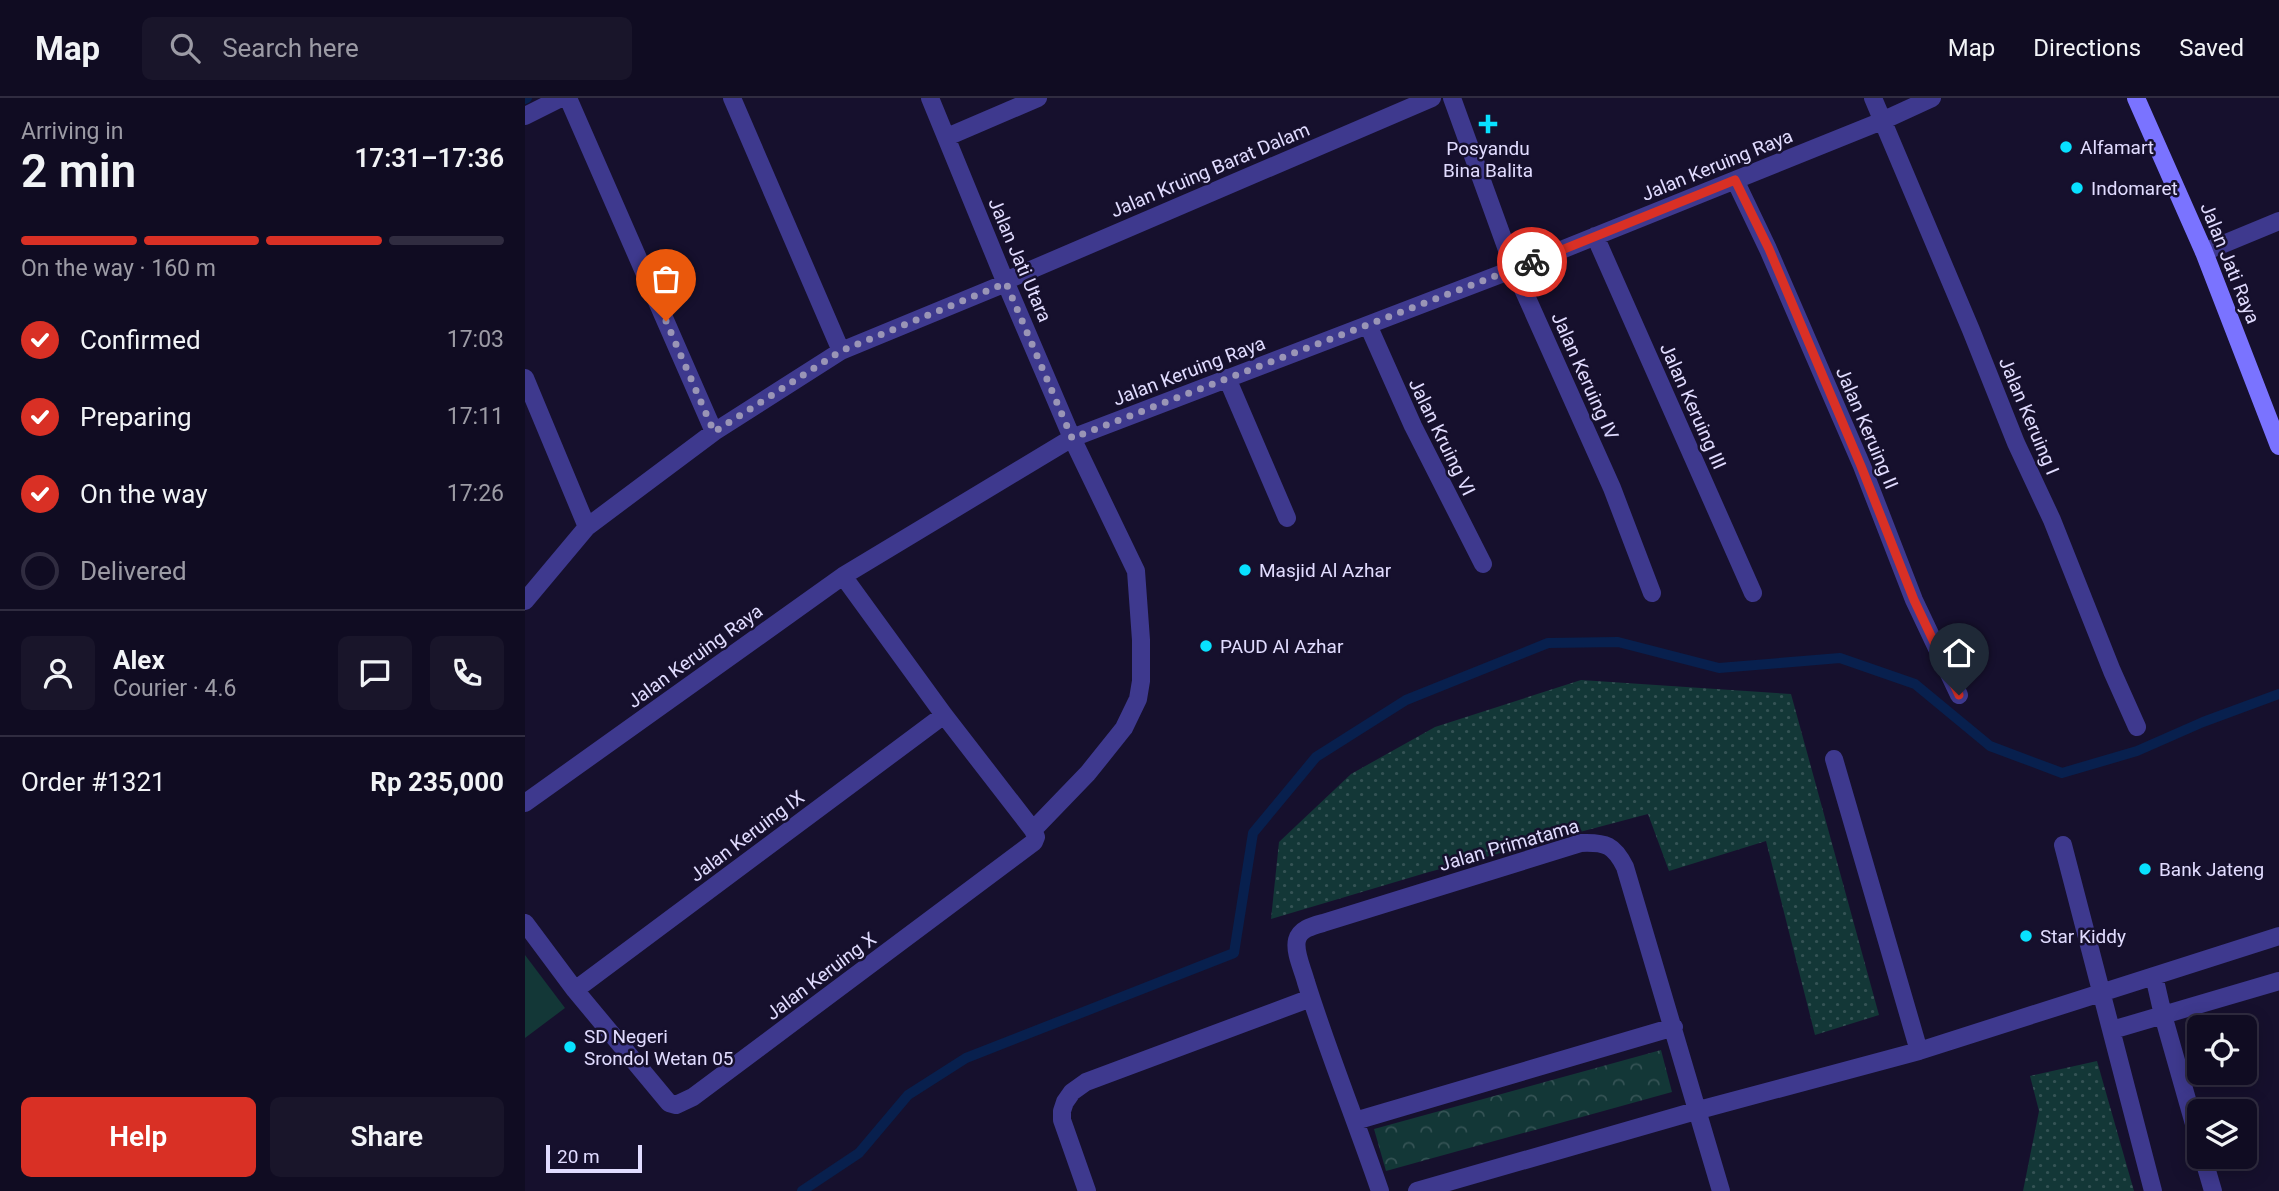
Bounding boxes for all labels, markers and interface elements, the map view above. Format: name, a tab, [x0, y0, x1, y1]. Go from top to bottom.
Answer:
search box	[142, 17, 632, 80]
text: Map	[35, 29, 100, 68]
icon: search	[166, 29, 204, 67]
text: Search here	[222, 33, 359, 63]
text: Map	[1948, 34, 1995, 62]
text: Directions	[2033, 34, 2141, 62]
text: Saved	[2179, 34, 2244, 62]
marker: Posyandu Bina Balita	[1478, 114, 1498, 134]
text: Arriving in	[21, 118, 124, 145]
street label: Jalan Kruing Barat Dalam	[1107, 118, 1313, 222]
street label: Jalan Keruing Raya	[1638, 124, 1796, 206]
place label: Alfamart	[2080, 136, 2154, 159]
place label: Posyandu Bina Balita	[1443, 137, 1533, 182]
marker: Alfamart	[2058, 139, 2074, 155]
text: 17:31–17:36	[354, 143, 504, 173]
text: 2 min	[21, 144, 136, 198]
place label: Indomaret	[2091, 177, 2178, 200]
marker: Indomaret	[2069, 180, 2085, 196]
street label: Jalan Jati Utara	[984, 194, 1056, 326]
street label: Jalan Jati Raya	[2195, 199, 2265, 327]
courier	[1497, 227, 1567, 297]
icon: bike	[1513, 243, 1551, 281]
pin	[636, 249, 696, 321]
text: On the way · 160 m	[21, 255, 216, 282]
icon: bag	[647, 260, 685, 298]
street label: Jalan Keruing IV	[1547, 309, 1623, 443]
icon: check	[21, 321, 59, 359]
text: Confirmed	[80, 325, 201, 355]
text: 17:03	[447, 326, 504, 353]
street label: Jalan Keruing Raya	[1110, 331, 1268, 411]
street label: Jalan Keruing III	[1655, 339, 1731, 473]
street label: Jalan Keruing I	[1994, 354, 2064, 478]
street label: Jalan Keruing II	[1831, 363, 1903, 493]
street label: Jalan Kruing VI	[1404, 375, 1480, 499]
icon: check	[21, 398, 59, 436]
text: Preparing	[80, 402, 192, 432]
text: 17:11	[447, 403, 504, 430]
icon: check	[21, 475, 59, 513]
text: On the way	[80, 479, 208, 509]
text: 17:26	[447, 480, 504, 507]
text: Delivered	[80, 556, 187, 586]
place label: Masjid Al Azhar	[1259, 559, 1392, 582]
marker: Masjid Al Azhar	[1237, 562, 1253, 578]
street label: Jalan Keruing Raya	[623, 599, 767, 713]
pin	[1929, 623, 1989, 695]
icon: home	[1940, 634, 1978, 672]
place label: PAUD Al Azhar	[1220, 635, 1344, 658]
button: person	[21, 636, 95, 710]
button: chat	[338, 636, 412, 710]
button: phone	[430, 636, 504, 710]
marker: PAUD Al Azhar	[1198, 638, 1214, 654]
text: Alex	[113, 645, 165, 675]
text: Courier · 4.6	[113, 675, 236, 702]
text: Order #1321	[21, 767, 166, 797]
text: Rp 235,000	[370, 767, 504, 797]
street label: Jalan Keruing IX	[685, 785, 809, 887]
street label: Jalan Primatama	[1436, 814, 1582, 876]
place label: Bank Jateng	[2159, 858, 2264, 881]
marker: Bank Jateng	[2137, 861, 2153, 877]
place label: Star Kiddy	[2040, 925, 2126, 948]
street label: Jalan Keruing X	[761, 927, 881, 1025]
marker: Star Kiddy	[2018, 928, 2034, 944]
map controls	[2187, 1015, 2257, 1169]
button: locate	[2187, 1015, 2257, 1085]
place label: SD Negeri Srondol Wetan 05	[584, 1025, 734, 1070]
marker: SD Negeri Srondol Wetan 05	[562, 1039, 578, 1055]
button: Help	[21, 1097, 256, 1177]
button: Share	[270, 1097, 504, 1177]
button: layers	[2187, 1099, 2257, 1169]
scale bar	[546, 1142, 642, 1174]
text: 20 m	[557, 1145, 600, 1168]

